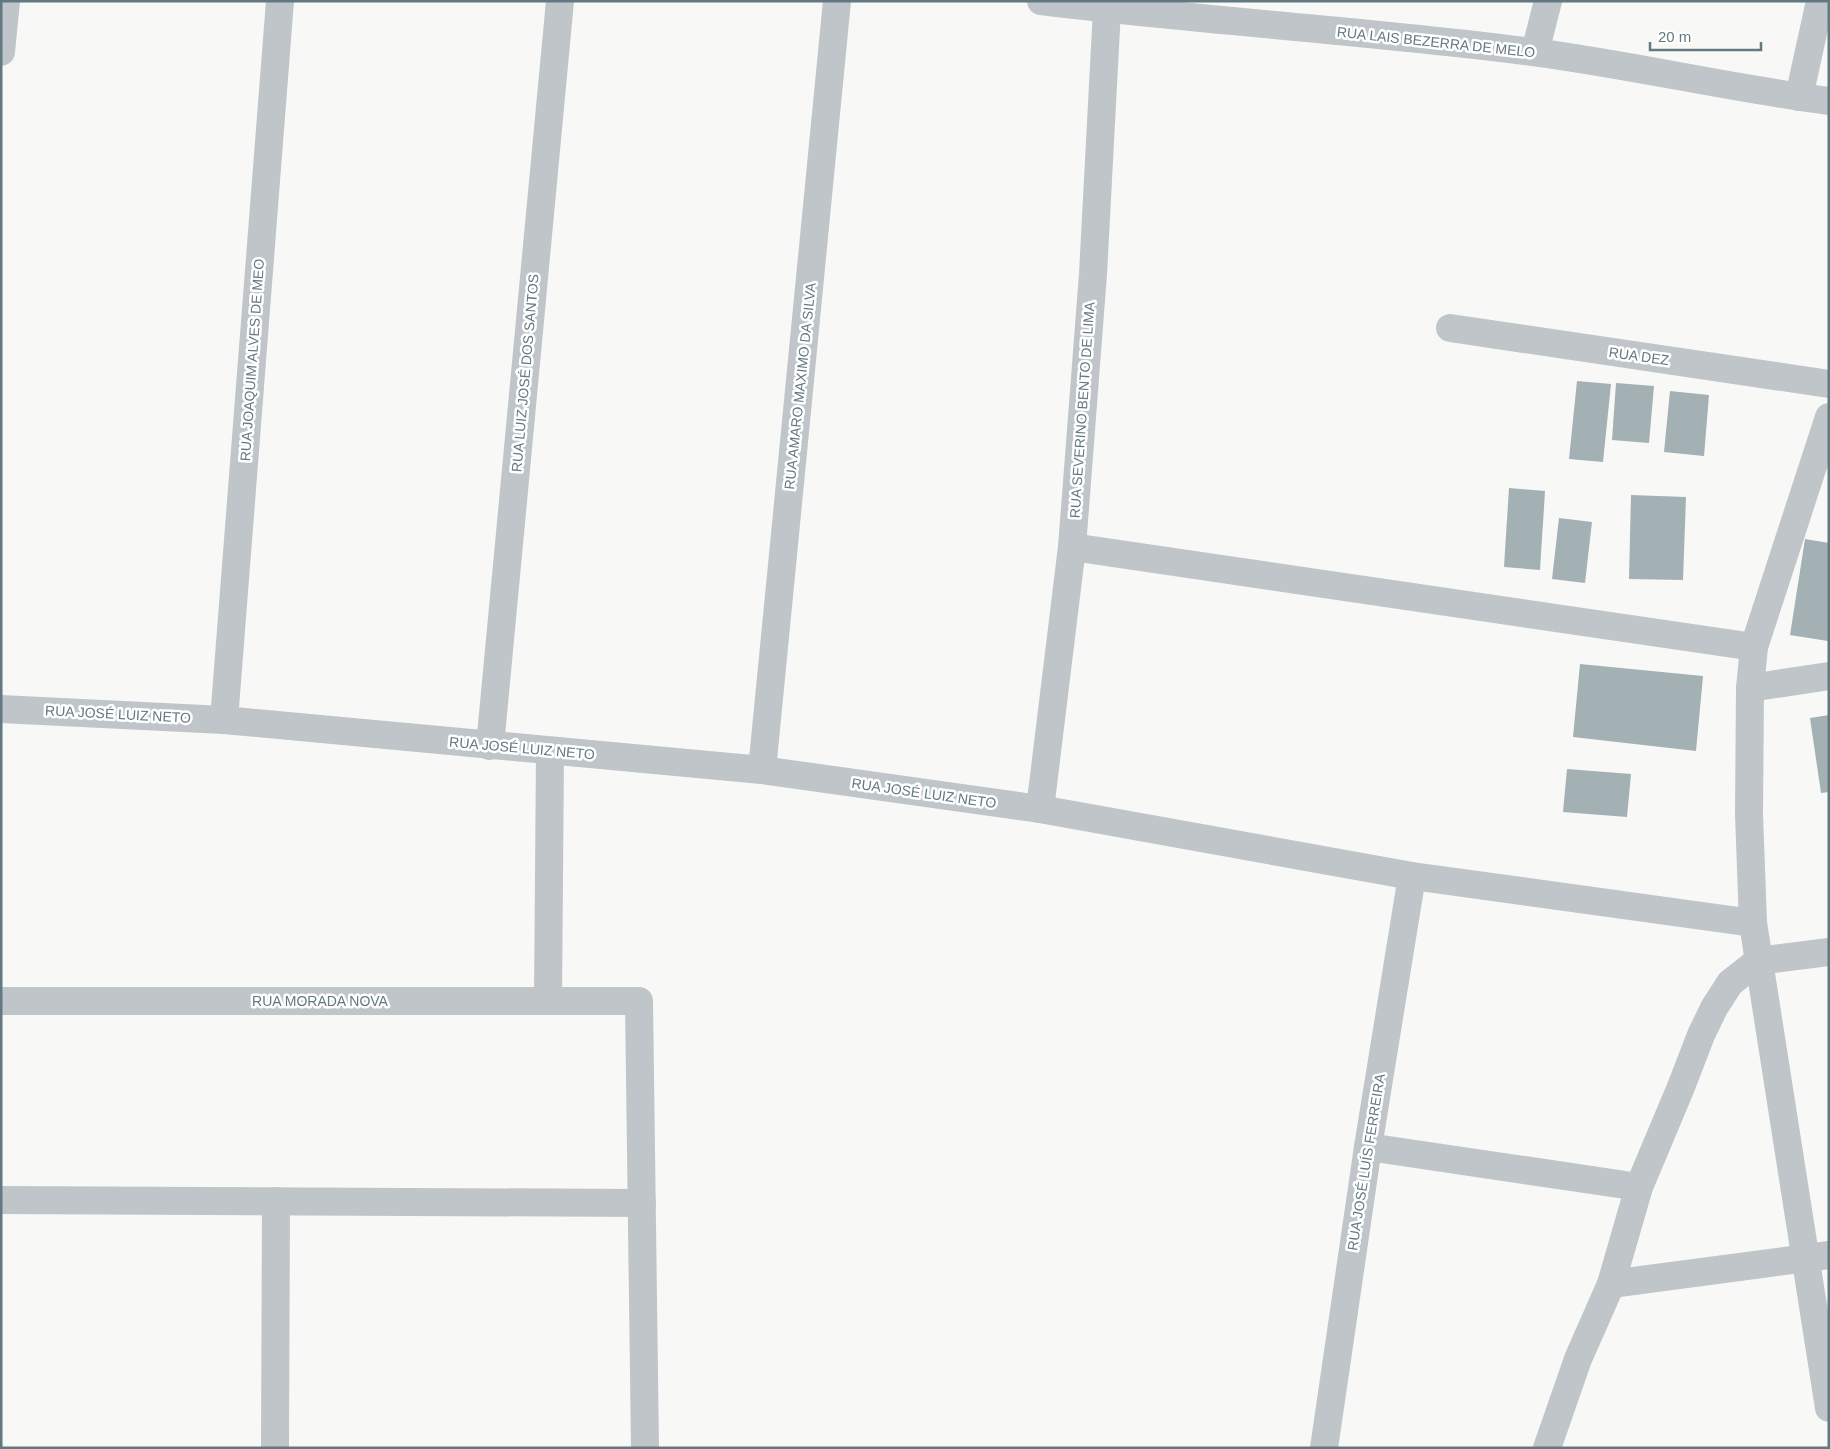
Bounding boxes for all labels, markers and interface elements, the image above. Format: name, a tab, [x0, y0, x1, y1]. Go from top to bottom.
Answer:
scale bar	[1650, 20, 1761, 52]
street label: RUA LAIS BEZERRA DE MELO	[1336, 24, 1536, 60]
text: 20 m	[1658, 28, 1691, 45]
street label: RUA JOAQUIM ALVES DE MEO	[237, 258, 267, 462]
street label: RUA LUIZ JOSÉ DOS SANTOS	[508, 273, 542, 473]
street label: RUA AMARO MAXIMO DA SILVA	[781, 281, 819, 490]
street label: RUA SEVERINO BENTO DE LIMA	[1066, 301, 1098, 519]
street label: RUA DEZ	[1608, 344, 1671, 368]
street label: RUA JOSÉ LUIZ NETO	[45, 702, 191, 726]
street label: RUA JOSÉ LUIZ NETO	[449, 734, 596, 762]
street label: RUA JOSÉ LUIZ NETO	[851, 775, 998, 811]
street label: RUA MORADA NOVA	[252, 993, 389, 1009]
street label: RUA JOSÉ LUÍS FERREIRA	[1344, 1072, 1388, 1252]

